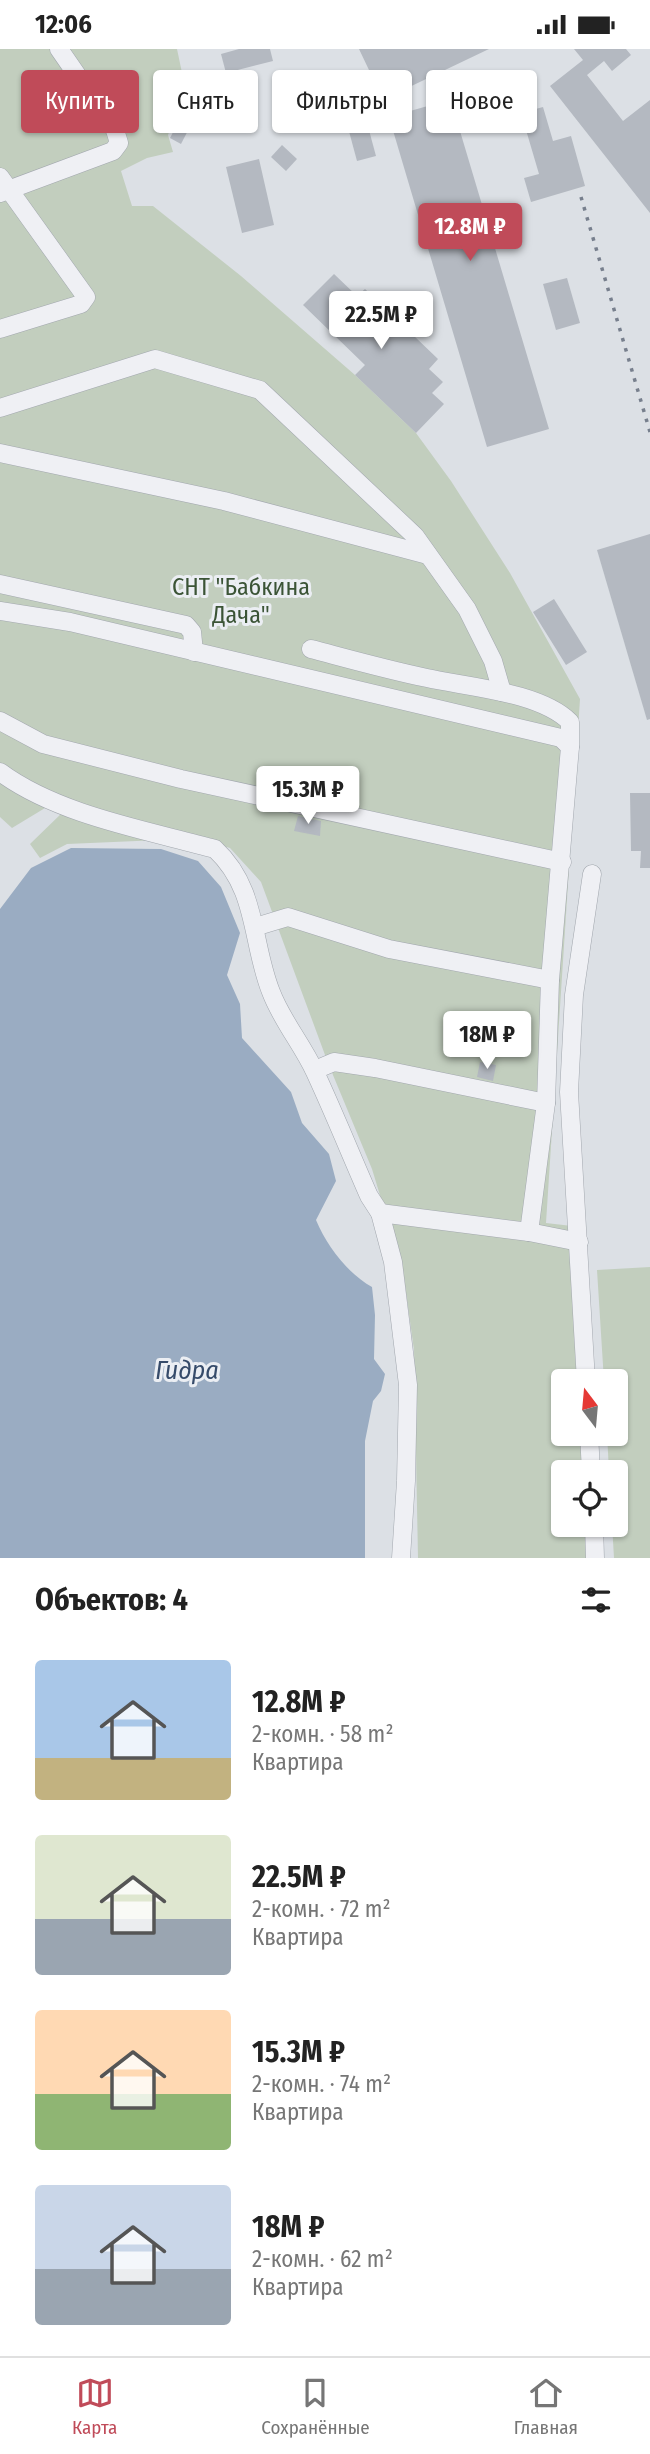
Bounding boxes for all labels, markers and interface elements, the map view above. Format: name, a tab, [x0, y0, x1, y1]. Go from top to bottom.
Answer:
text: 12:06	[35, 9, 92, 40]
chip: Купить	[21, 70, 139, 133]
chip: Снять	[153, 70, 258, 133]
chip: Фильтры	[272, 70, 412, 133]
chip: Новое	[426, 70, 537, 133]
pin: 12.8M ₽	[405, 203, 535, 263]
text: 12.8M ₽	[434, 212, 506, 240]
pin: 22.5M ₽	[316, 292, 446, 351]
text: 22.5M ₽	[345, 300, 417, 328]
park label: СНТ "Бабкина Дача"	[172, 573, 310, 629]
pin: 15.3M ₽	[243, 767, 373, 826]
text: 15.3M ₽	[272, 775, 344, 803]
pin: 18M ₽	[438, 1011, 536, 1071]
text: 18M ₽	[459, 1020, 515, 1048]
water label: Гидра	[155, 1355, 219, 1386]
north arrow	[551, 1369, 628, 1445]
map controls	[551, 1369, 628, 1537]
button: locate	[551, 1460, 628, 1537]
icon: filters	[577, 1581, 615, 1619]
text: Объектов: 4	[35, 1582, 188, 1618]
text: 12.8M ₽	[252, 1684, 345, 1720]
icon: home	[91, 1688, 175, 1772]
text: 2-комн. · 58 m²	[252, 1720, 393, 1748]
text: Квартира	[252, 1748, 344, 1776]
text: 22.5M ₽	[252, 1859, 346, 1895]
icon: home	[91, 1863, 175, 1947]
text: 2-комн. · 72 m²	[252, 1895, 391, 1923]
text: Квартира	[252, 1923, 344, 1951]
text: 15.3M ₽	[252, 2034, 345, 2070]
icon: home	[91, 2038, 175, 2122]
text: 2-комн. · 74 m²	[252, 2070, 391, 2098]
text: Квартира	[252, 2098, 344, 2126]
text: 18M ₽	[252, 2209, 325, 2245]
icon: home	[91, 2213, 175, 2297]
text: 2-комн. · 62 m²	[252, 2245, 393, 2273]
text: Квартира	[252, 2273, 344, 2301]
tab: Карта	[72, 2374, 117, 2439]
tab: Сохранённые	[261, 2374, 370, 2439]
tab: Главная	[514, 2374, 578, 2439]

